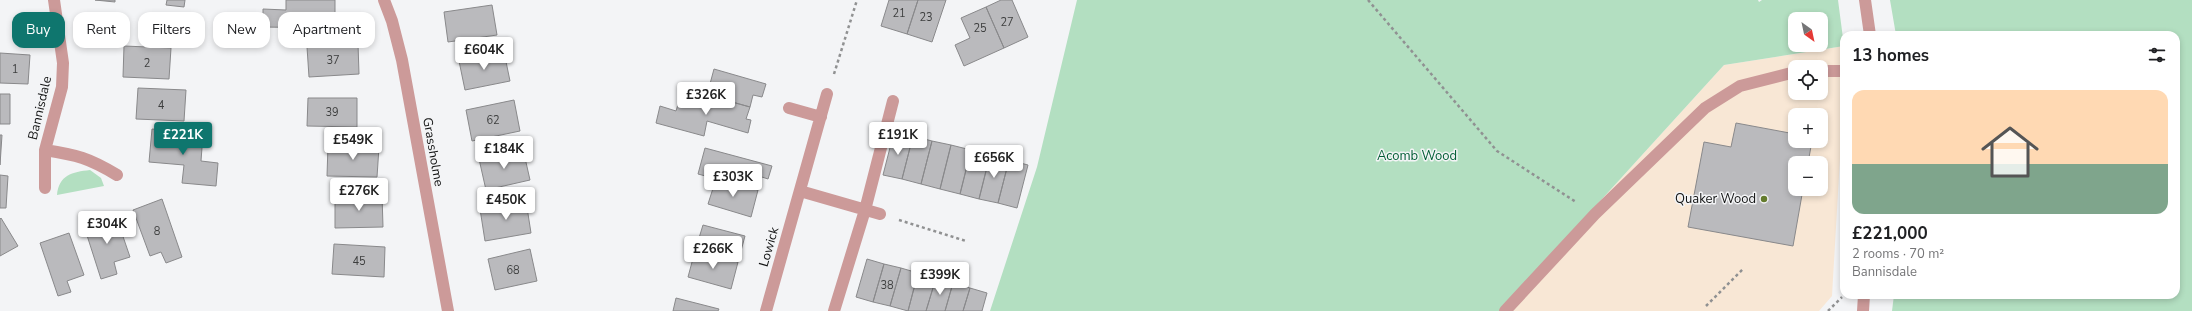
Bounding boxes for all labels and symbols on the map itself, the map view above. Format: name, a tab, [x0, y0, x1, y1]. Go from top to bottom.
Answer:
house number: 21	[892, 6, 906, 21]
house number: 23	[919, 10, 933, 25]
north arrow	[1788, 12, 1828, 52]
house number: 27	[1000, 15, 1014, 30]
house number: 25	[973, 21, 987, 36]
pin: £604K	[456, 37, 512, 71]
house number: 37	[326, 53, 340, 68]
house number: 2	[144, 56, 150, 71]
house number: 1	[12, 62, 18, 77]
street label: Bannisdale	[24, 74, 56, 142]
pin: £326K	[678, 82, 734, 116]
house number: 4	[158, 98, 165, 113]
house number: 39	[325, 105, 339, 120]
house number: 62	[486, 113, 500, 128]
street label: Grassholme	[418, 116, 448, 188]
pin: £221K	[155, 122, 211, 156]
pin: £191K	[870, 122, 926, 156]
pin: £549K	[325, 127, 381, 161]
pin: £184K	[476, 136, 532, 170]
pin: £656K	[966, 145, 1022, 179]
park label: Acomb Wood	[1377, 147, 1457, 165]
pin: £303K	[705, 164, 761, 198]
pin: £276K	[331, 178, 387, 212]
pin: £450K	[478, 187, 534, 221]
place label: Quaker Wood	[1675, 190, 1756, 208]
marker: Quaker Wood	[1759, 194, 1769, 204]
pin: £304K	[79, 211, 135, 245]
house number: 8	[154, 224, 161, 239]
street label: Lowick	[755, 225, 783, 269]
pin: £266K	[685, 236, 741, 270]
house number: 45	[352, 254, 366, 269]
pin: £399K	[912, 262, 968, 296]
house number: 68	[506, 263, 520, 278]
house number: 38	[880, 278, 894, 293]

